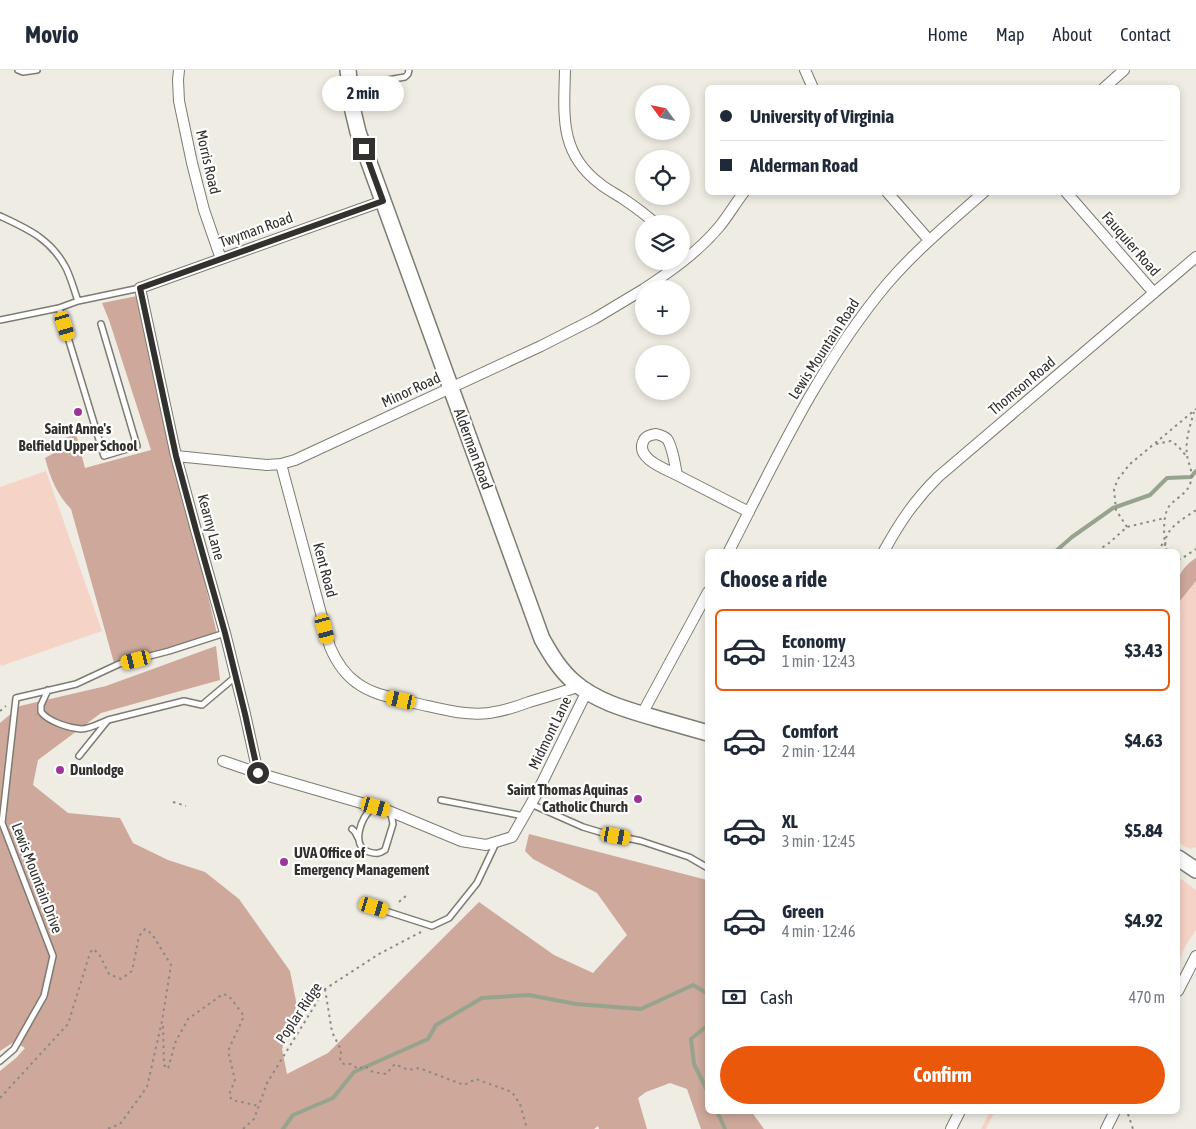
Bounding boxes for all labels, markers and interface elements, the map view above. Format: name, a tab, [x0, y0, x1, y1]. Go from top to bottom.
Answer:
text: Movio	[25, 21, 79, 48]
text: Home	[928, 24, 968, 45]
text: Map	[996, 24, 1025, 45]
text: About	[1053, 24, 1092, 45]
text: Contact	[1120, 24, 1171, 45]
callout: 2 min	[323, 77, 405, 112]
text: 2 min	[347, 84, 379, 102]
north arrow	[635, 85, 690, 140]
map controls	[635, 85, 690, 400]
text: University of Virginia	[750, 105, 894, 127]
street label: Morris Road	[193, 128, 224, 196]
route end	[353, 138, 375, 160]
button: locate	[635, 150, 690, 205]
text: Alderman Road	[750, 154, 858, 176]
street label: Twyman Road	[217, 208, 295, 251]
street label: Fauquier Road	[1099, 208, 1164, 279]
button: layers	[635, 215, 690, 270]
button: +	[635, 280, 690, 335]
street label: Lewis Mountain Road	[785, 295, 862, 402]
car	[53, 309, 76, 343]
button: −	[635, 345, 690, 400]
street label: Thomson Road	[985, 353, 1058, 418]
street label: Minor Road	[379, 369, 443, 411]
marker: Saint Anne's Belfield Upper School	[72, 406, 84, 418]
street label: Alderman Road	[451, 406, 496, 492]
place label: Saint Anne's Belfield Upper School	[19, 420, 138, 454]
street label: Kearny Lane	[195, 492, 228, 562]
street label: Kent Road	[310, 541, 341, 599]
text: Choose a ride	[720, 566, 827, 592]
car	[313, 613, 336, 645]
icon: car	[722, 628, 767, 673]
text: Economy	[782, 630, 846, 652]
text: $3.43	[1125, 639, 1163, 661]
car	[119, 649, 152, 671]
text: 1 min · 12:43	[782, 652, 855, 670]
car	[384, 689, 417, 711]
street label: Midmont Lane	[525, 693, 575, 772]
icon: car	[722, 718, 767, 763]
text: Comfort	[782, 720, 838, 742]
text: $4.63	[1125, 729, 1163, 751]
text: 2 min · 12:44	[782, 742, 855, 760]
place label: Dunlodge	[70, 761, 124, 778]
route start	[247, 762, 269, 784]
marker: Dunlodge	[54, 764, 66, 776]
place label: Saint Thomas Aquinas Catholic Church	[507, 781, 629, 815]
marker: Saint Thomas Aquinas Catholic Church	[632, 793, 644, 805]
car	[359, 796, 392, 818]
icon: car	[722, 808, 767, 853]
text: XL	[782, 810, 798, 832]
text: $5.84	[1125, 819, 1163, 841]
street label: Lewis Mountain Drive	[9, 820, 66, 936]
car	[599, 826, 632, 846]
text: 3 min · 12:45	[782, 832, 855, 850]
place label: UVA Office of Emergency Management	[294, 844, 430, 878]
marker: UVA Office of Emergency Management	[278, 856, 290, 868]
car	[357, 895, 390, 919]
icon: car	[722, 898, 767, 943]
text: Green	[782, 900, 824, 922]
text: $4.92	[1125, 909, 1163, 931]
text: 4 min · 12:46	[782, 922, 855, 940]
street label: Poplar Ridge	[272, 979, 325, 1046]
icon: cash	[720, 983, 748, 1011]
text: Cash	[760, 986, 793, 1008]
text: 470 m	[1129, 988, 1165, 1006]
button: Confirm	[720, 1046, 1165, 1104]

